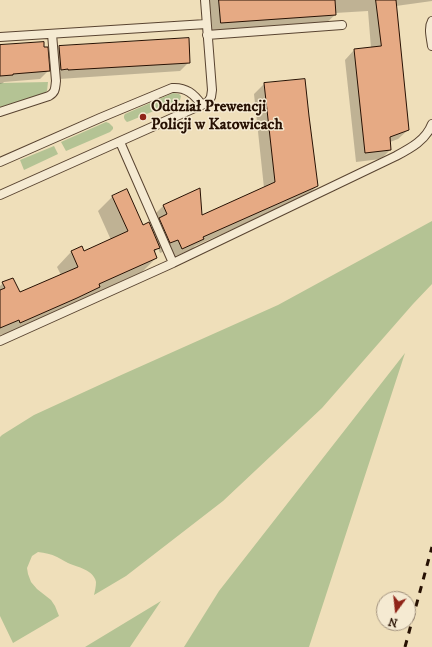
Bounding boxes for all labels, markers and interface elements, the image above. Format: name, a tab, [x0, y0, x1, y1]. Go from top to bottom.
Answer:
place label: Oddział Prewencji Policji w Katowicach	[151, 98, 283, 136]
marker: Oddział Prewencji Policji w Katowicach	[138, 112, 148, 122]
north arrow	[376, 591, 416, 631]
text: N	[387, 614, 399, 630]

